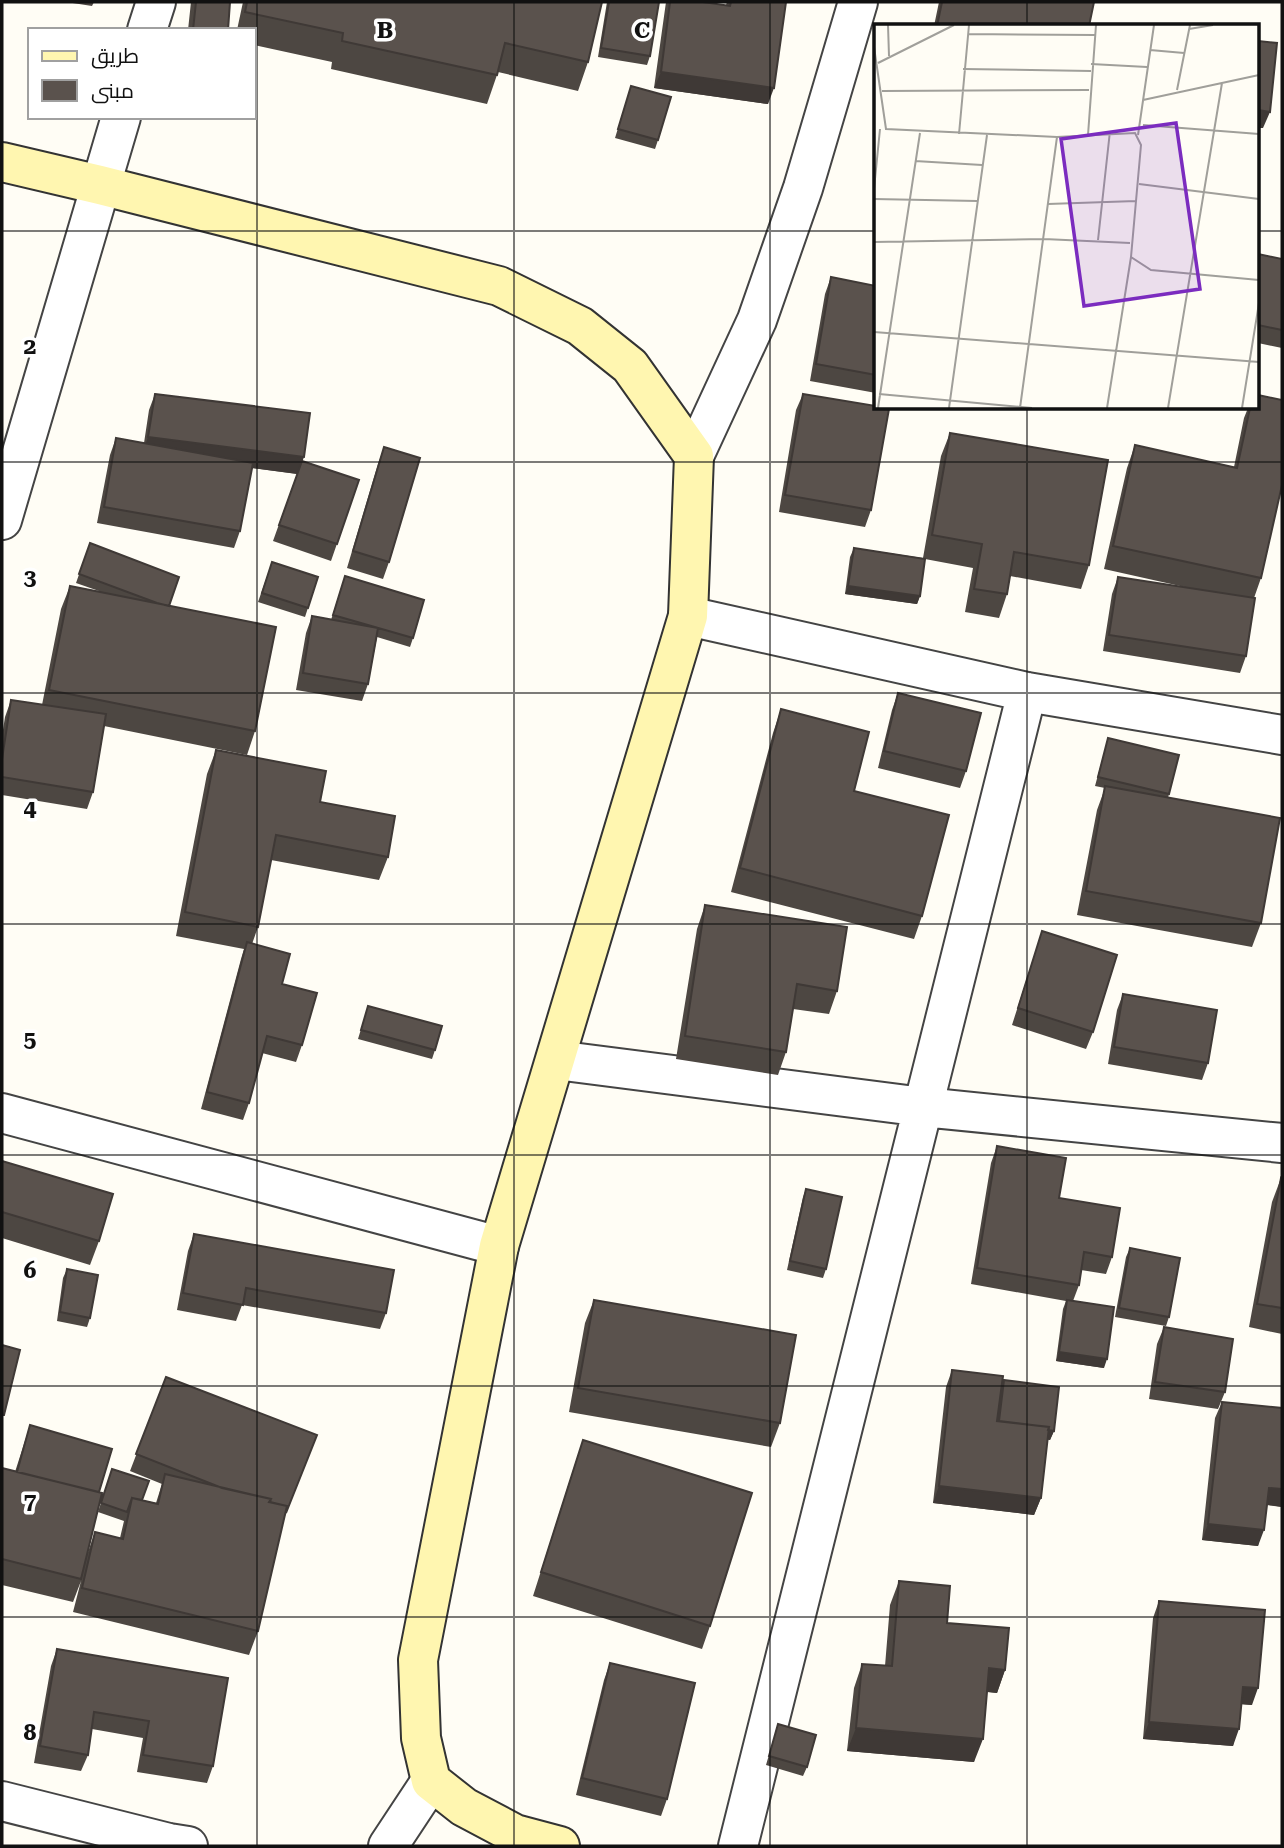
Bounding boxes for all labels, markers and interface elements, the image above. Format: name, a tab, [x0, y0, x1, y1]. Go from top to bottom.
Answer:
text: B	[377, 17, 393, 44]
text: C	[634, 17, 650, 44]
inset map	[874, 24, 1260, 410]
legend	[28, 28, 256, 119]
text: طريق	[91, 44, 139, 69]
text: مبنى	[91, 79, 134, 104]
text: 2	[24, 333, 36, 360]
text: 3	[24, 564, 37, 591]
text: 4	[24, 795, 37, 822]
text: 5	[24, 1026, 37, 1053]
text: 6	[24, 1257, 37, 1284]
text: 7	[24, 1488, 37, 1515]
text: 8	[24, 1719, 37, 1746]

